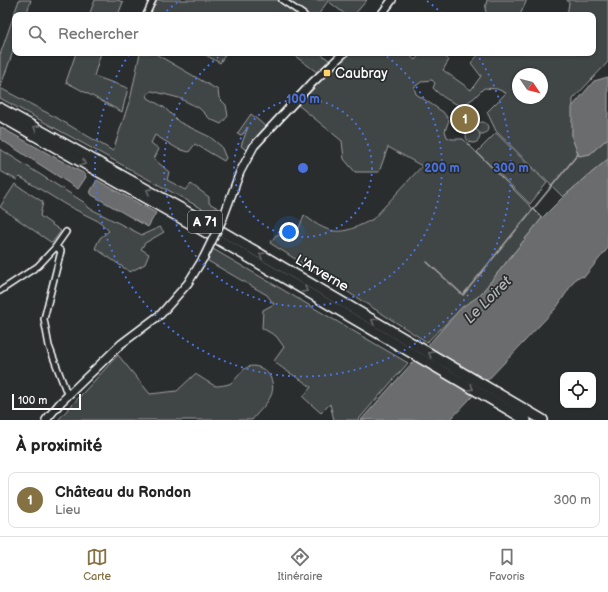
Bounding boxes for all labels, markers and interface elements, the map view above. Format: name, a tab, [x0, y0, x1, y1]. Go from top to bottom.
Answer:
search box	[12, 12, 596, 56]
icon: search	[26, 23, 48, 45]
text: Rechercher	[58, 25, 138, 44]
place label: Caubray	[335, 65, 388, 82]
marker: Caubray	[322, 68, 332, 78]
north arrow	[512, 68, 548, 104]
text: 100 m	[286, 92, 320, 107]
pin: 1	[452, 104, 478, 134]
one-way arrow	[32, 125, 40, 132]
one-way arrow	[79, 158, 86, 166]
centre of rings	[296, 161, 310, 175]
text: 200 m	[424, 161, 460, 176]
text: 300 m	[493, 161, 529, 176]
one-way arrow	[146, 188, 153, 195]
road number: A 71	[188, 211, 222, 233]
your location	[279, 222, 299, 242]
street label: L'Arverne	[292, 251, 352, 295]
one-way arrow	[259, 252, 266, 259]
water label: Le Loiret	[460, 272, 516, 328]
one-way arrow	[301, 286, 308, 293]
one-way arrow	[371, 318, 378, 325]
one-way arrow	[427, 351, 435, 358]
map controls	[560, 372, 596, 408]
button: locate	[560, 372, 596, 408]
one-way arrow	[467, 384, 474, 391]
scale bar	[12, 392, 81, 411]
text: 100 m	[18, 394, 47, 407]
text: À proximité	[16, 436, 102, 456]
text: Château du Rondon	[55, 483, 191, 502]
text: 1	[27, 492, 33, 508]
text: 300 m	[553, 492, 591, 508]
text: Lieu	[55, 502, 80, 518]
tab: Carte	[83, 546, 111, 583]
tab: Itinéraire	[277, 546, 322, 583]
tab: Favoris	[489, 546, 525, 583]

